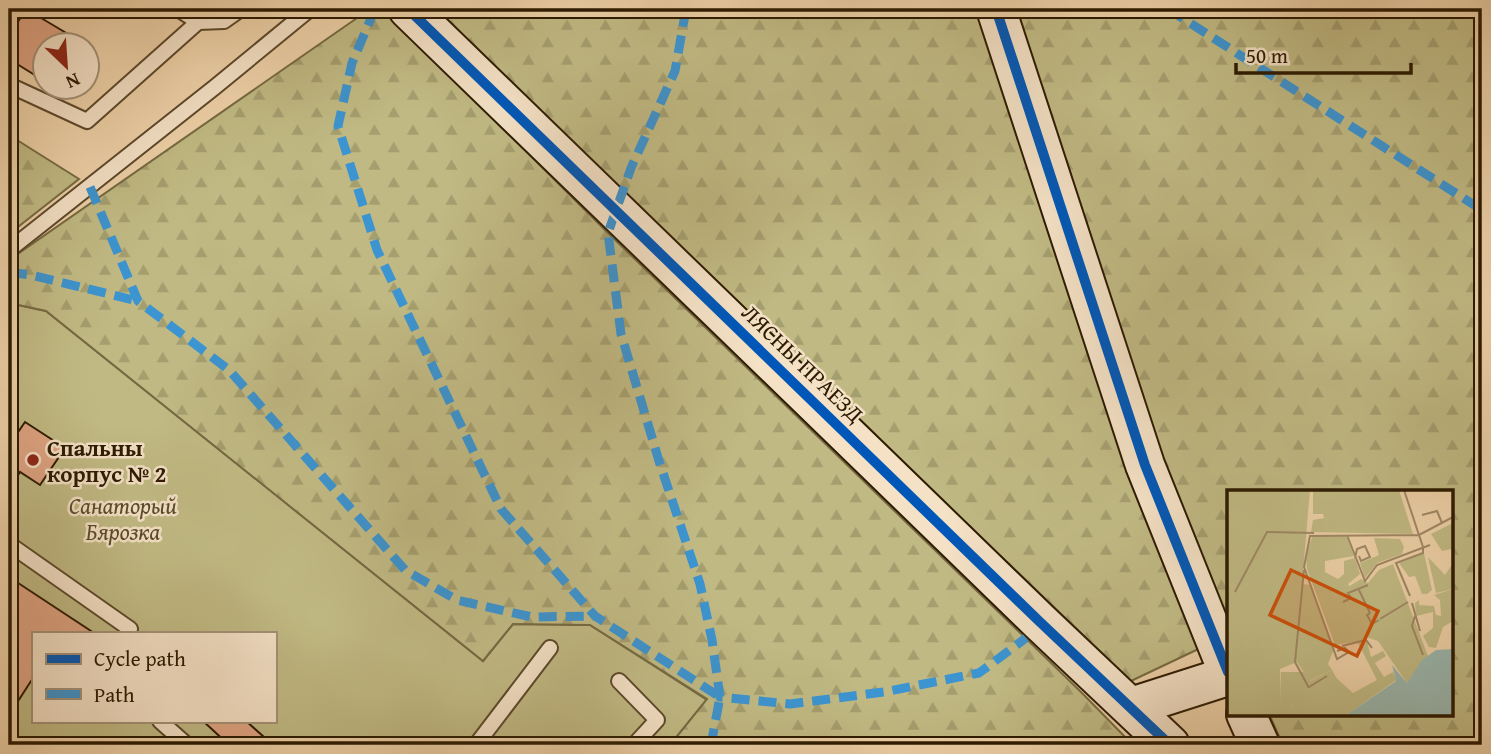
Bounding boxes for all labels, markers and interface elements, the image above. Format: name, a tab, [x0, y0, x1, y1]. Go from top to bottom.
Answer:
north arrow	[32, 32, 102, 102]
scale bar	[1236, 32, 1410, 76]
text: 50 m	[1246, 40, 1288, 71]
text: N	[61, 66, 85, 97]
street label: ЛЯСНЫ ПРАЕЗД	[735, 296, 871, 430]
place label: Спальны корпус № 2	[47, 431, 167, 490]
marker: Спальны корпус № 2	[25, 452, 41, 468]
park label: Санаторый Бярозка	[69, 489, 177, 548]
inset map	[1227, 490, 1452, 716]
legend	[32, 632, 276, 722]
text: Cycle path	[94, 643, 186, 674]
text: Path	[94, 679, 135, 710]

